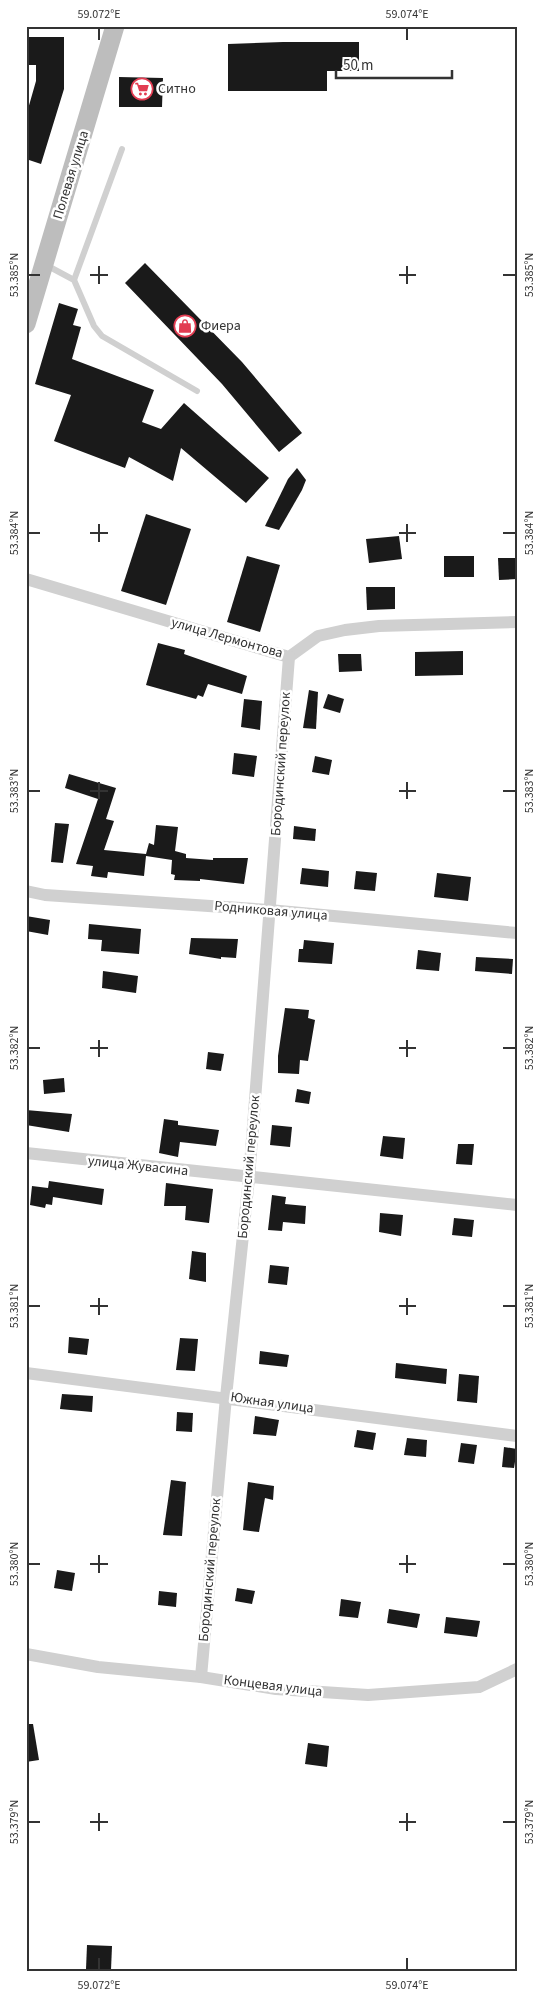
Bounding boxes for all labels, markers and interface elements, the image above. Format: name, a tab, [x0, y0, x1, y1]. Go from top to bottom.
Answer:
text: 59.072°E	[77, 6, 121, 23]
text: 59.074°E	[385, 6, 429, 23]
scale bar	[336, 48, 452, 80]
text: 50 m	[343, 55, 373, 76]
supermarket icon: Ситно	[130, 77, 154, 101]
place label: Ситно	[158, 79, 196, 99]
street label: Полевая улица	[48, 128, 94, 222]
text: 53.385°N	[6, 253, 23, 297]
text: 53.385°N	[521, 253, 538, 297]
shop icon: Фиера	[173, 314, 197, 338]
place label: Фиера	[201, 316, 241, 336]
text: 53.384°N	[6, 511, 23, 555]
text: 53.384°N	[521, 511, 538, 555]
street label: улица Лермонтова	[169, 612, 285, 664]
street label: Бородинский переулок	[266, 691, 296, 837]
text: 53.383°N	[6, 769, 23, 813]
text: 53.383°N	[521, 769, 538, 813]
street label: Родниковая улица	[214, 896, 328, 926]
text: 53.382°N	[6, 1026, 23, 1070]
text: 53.382°N	[521, 1026, 538, 1070]
street label: Бородинский переулок	[233, 1094, 265, 1240]
street label: улица Жувасина	[87, 1151, 189, 1181]
text: 53.381°N	[6, 1284, 23, 1328]
text: 53.381°N	[521, 1284, 538, 1328]
street label: Южная улица	[229, 1387, 315, 1419]
street label: Бородинский переулок	[194, 1497, 226, 1643]
text: 53.380°N	[6, 1542, 23, 1586]
text: 53.380°N	[521, 1542, 538, 1586]
street label: Концевая улица	[223, 1670, 323, 1702]
text: 53.379°N	[6, 1800, 23, 1844]
text: 53.379°N	[521, 1800, 538, 1844]
text: 59.072°E	[77, 1977, 121, 1994]
text: 59.074°E	[385, 1977, 429, 1994]

